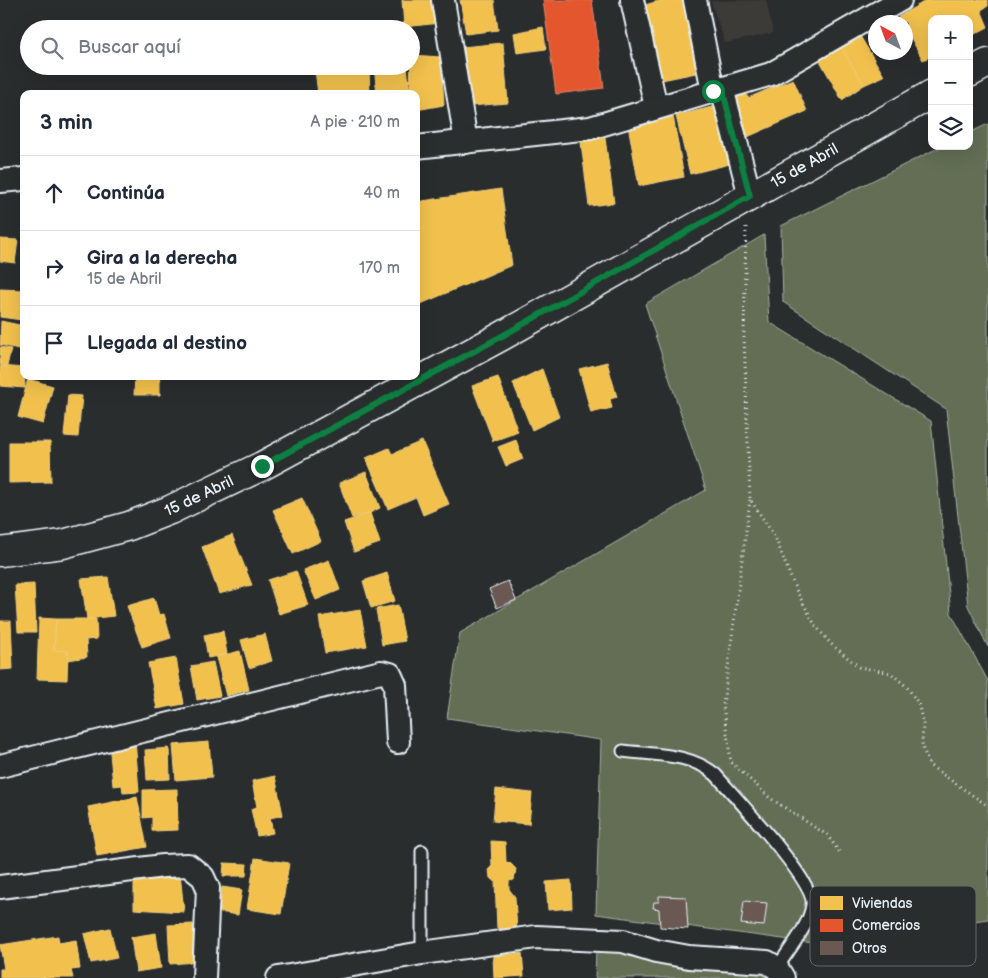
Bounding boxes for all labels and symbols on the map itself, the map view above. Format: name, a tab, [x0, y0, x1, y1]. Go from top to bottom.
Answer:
north arrow	[868, 15, 913, 60]
route start	[702, 80, 725, 103]
street label: 15 de Abril	[767, 139, 842, 192]
route end	[251, 455, 274, 478]
street label: 15 de Abril	[162, 471, 237, 521]
legend	[810, 886, 976, 966]
text: Viviendas	[852, 895, 913, 912]
text: Comercios	[852, 917, 920, 934]
text: Otros	[852, 940, 887, 957]

